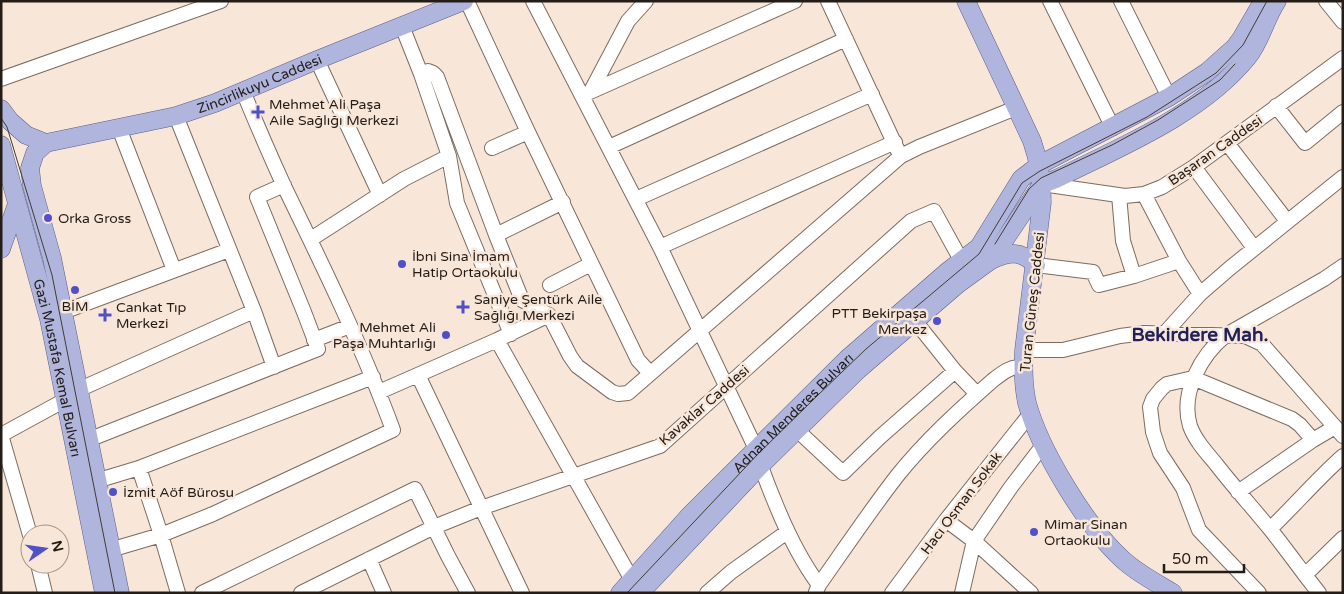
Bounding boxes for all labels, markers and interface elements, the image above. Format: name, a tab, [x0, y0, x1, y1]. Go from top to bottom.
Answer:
street label: Zincirlikuyu Caddesi	[195, 51, 324, 117]
place label: Mehmet Ali Paşa Aile Sağlığı Merkezi	[269, 96, 399, 129]
marker: Mehmet Ali Paşa Aile Sağlığı Merkezi	[251, 105, 265, 119]
street label: Başaran Caddesi	[1165, 112, 1266, 189]
place label: Orka Gross	[58, 210, 132, 227]
marker: Orka Gross	[42, 212, 54, 224]
street label: Turan Güneş Caddesi	[1017, 231, 1048, 373]
place label: İbni Sina İmam Hatip Ortaokulu	[412, 248, 518, 281]
marker: İbni Sina İmam Hatip Ortaokulu	[396, 258, 408, 270]
street label: Gazi Mustafa Kemal Bulvarı	[29, 277, 84, 458]
marker: BİM	[69, 284, 81, 296]
place label: Saniye Şentürk Aile Sağlığı Merkezi	[474, 291, 602, 324]
place label: BİM	[61, 298, 89, 315]
place label: Cankat Tıp Merkezi	[116, 299, 186, 332]
marker: Saniye Şentürk Aile Sağlığı Merkezi	[456, 300, 470, 314]
place label: PTT Bekirpaşa Merkez	[832, 305, 927, 338]
marker: Cankat Tıp Merkezi	[98, 308, 112, 322]
marker: PTT Bekirpaşa Merkez	[931, 315, 943, 327]
place label: Mehmet Ali Paşa Muhtarlığı	[333, 319, 436, 352]
district label: Bekirdere Mah.	[1132, 324, 1268, 346]
marker: Mehmet Ali Paşa Muhtarlığı	[440, 329, 452, 341]
street label: Adnan Menderes Bulvarı	[729, 349, 857, 477]
street label: Kavaklar Caddesi	[656, 362, 753, 449]
street label: Hacı Osman Sokak	[917, 448, 1006, 558]
place label: İzmit Aöf Bürosu	[123, 484, 234, 501]
marker: İzmit Aöf Bürosu	[107, 486, 119, 498]
place label: Mimar Sinan Ortaokulu	[1044, 516, 1128, 549]
north arrow	[20, 524, 70, 574]
marker: Mimar Sinan Ortaokulu	[1028, 526, 1040, 538]
text: N	[48, 539, 67, 554]
scale bar	[1164, 542, 1244, 574]
text: 50 m	[1172, 550, 1209, 568]

